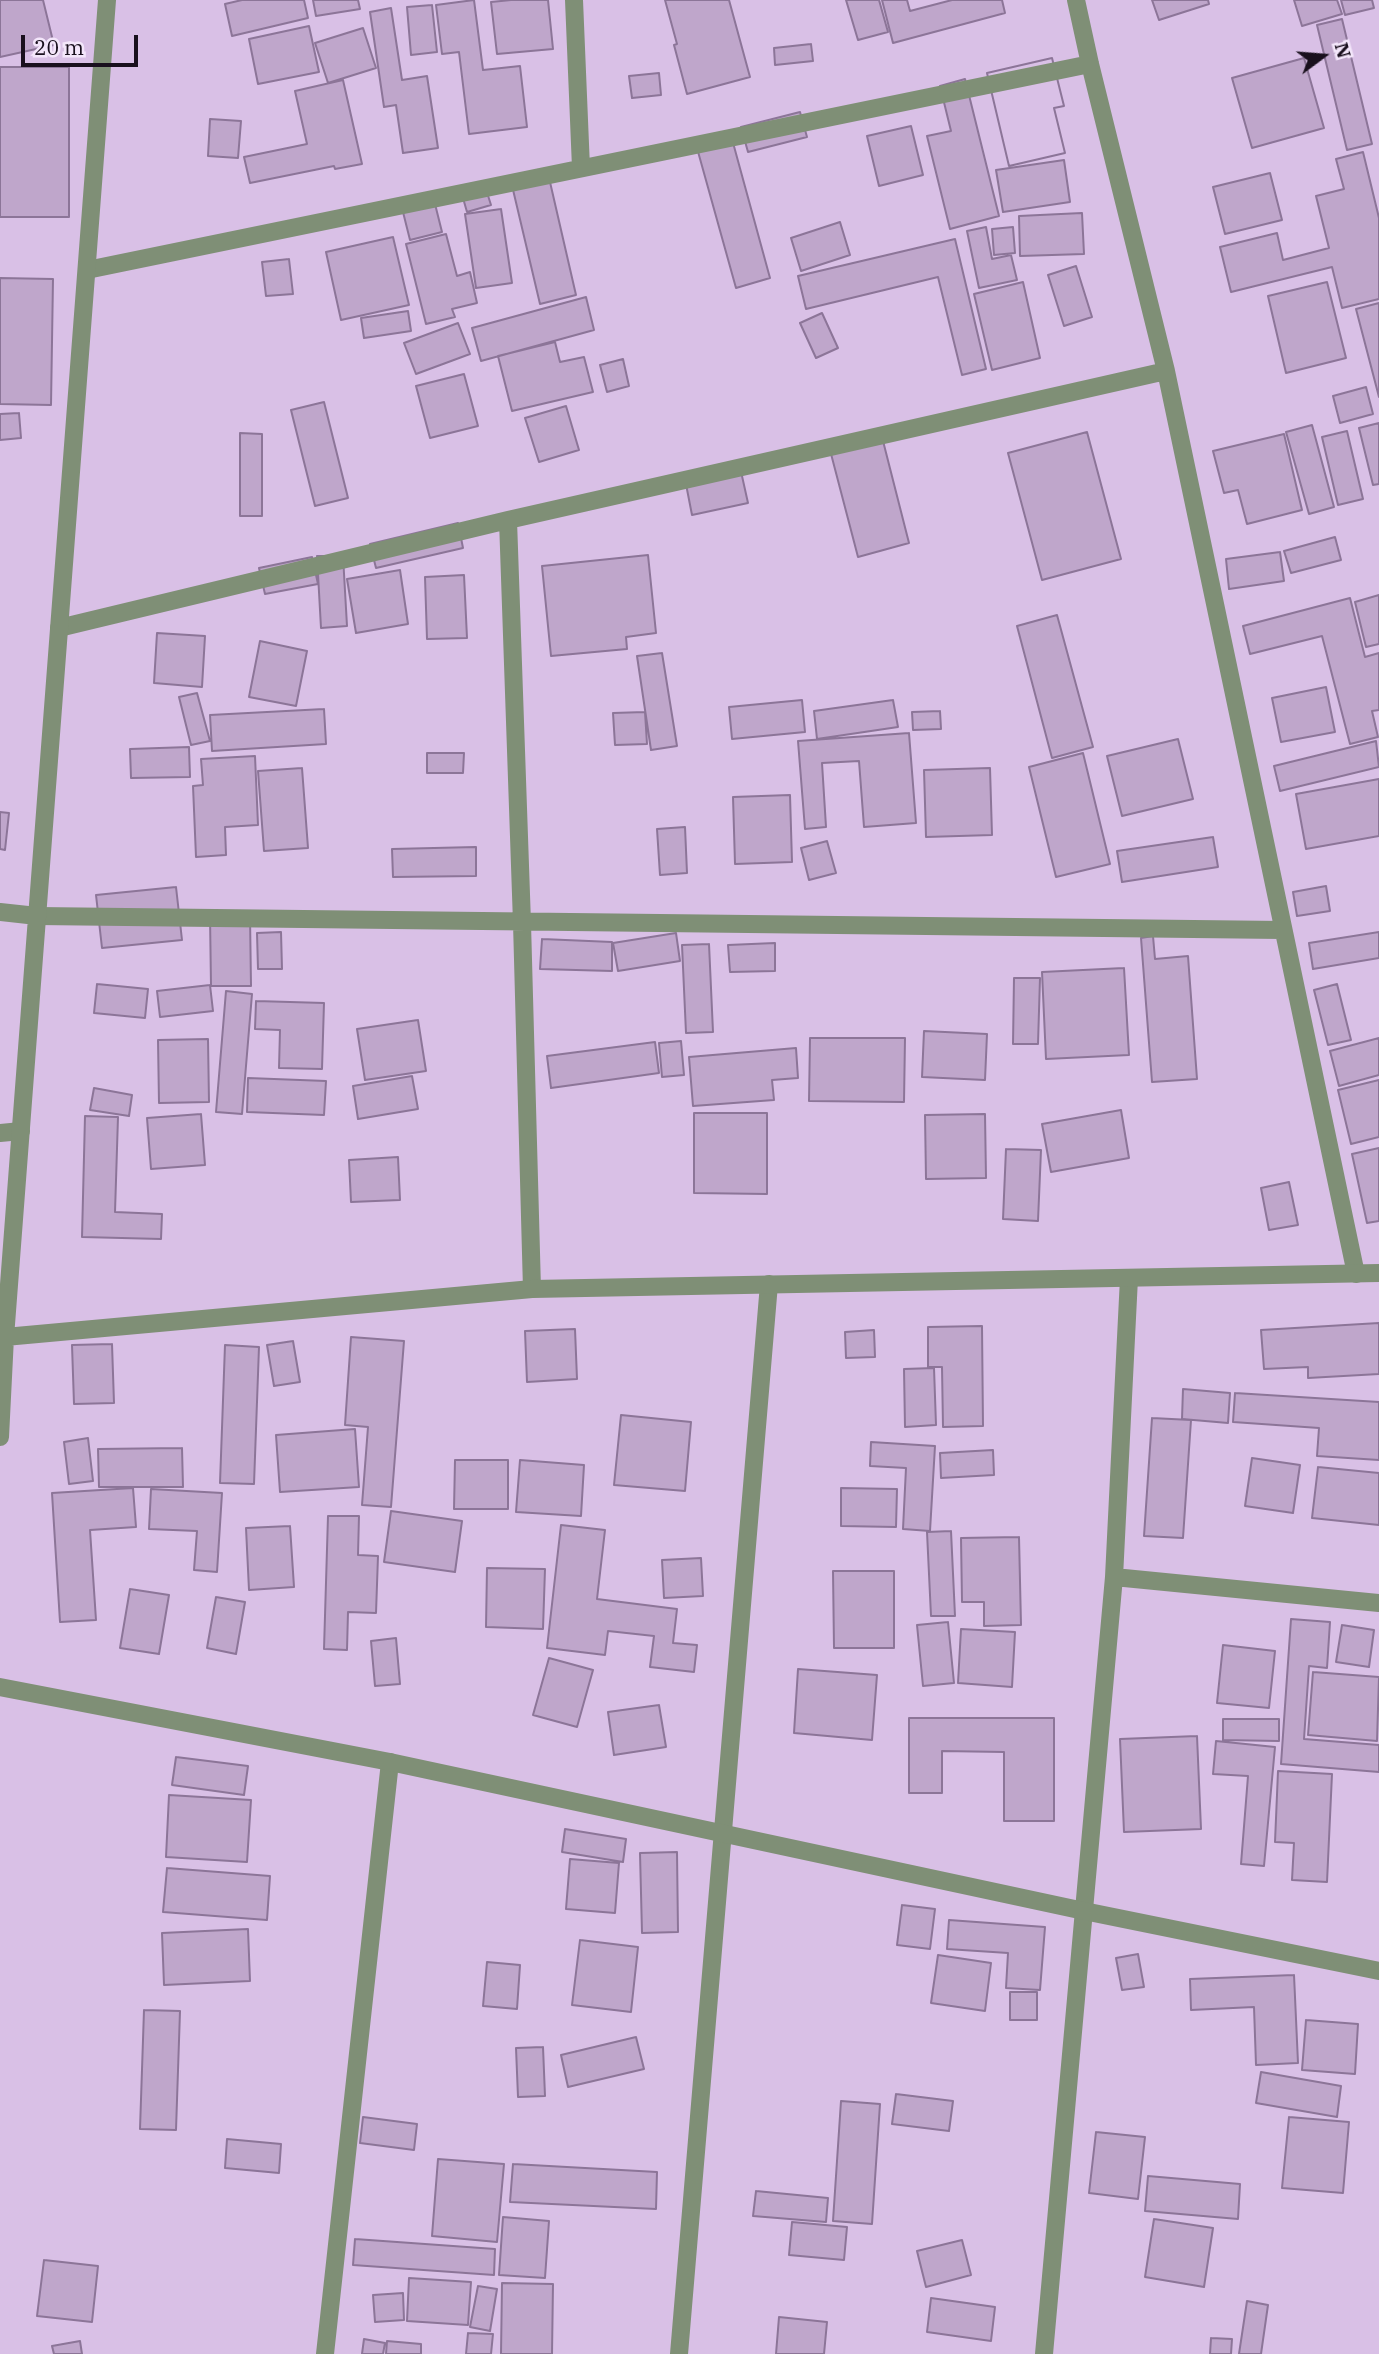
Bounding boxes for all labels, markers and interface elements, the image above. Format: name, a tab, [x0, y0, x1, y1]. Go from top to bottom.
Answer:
scale bar	[24, 21, 142, 65]
north arrow	[1288, 21, 1358, 91]
text: 20 m	[34, 33, 84, 61]
text: N	[1330, 40, 1357, 61]

